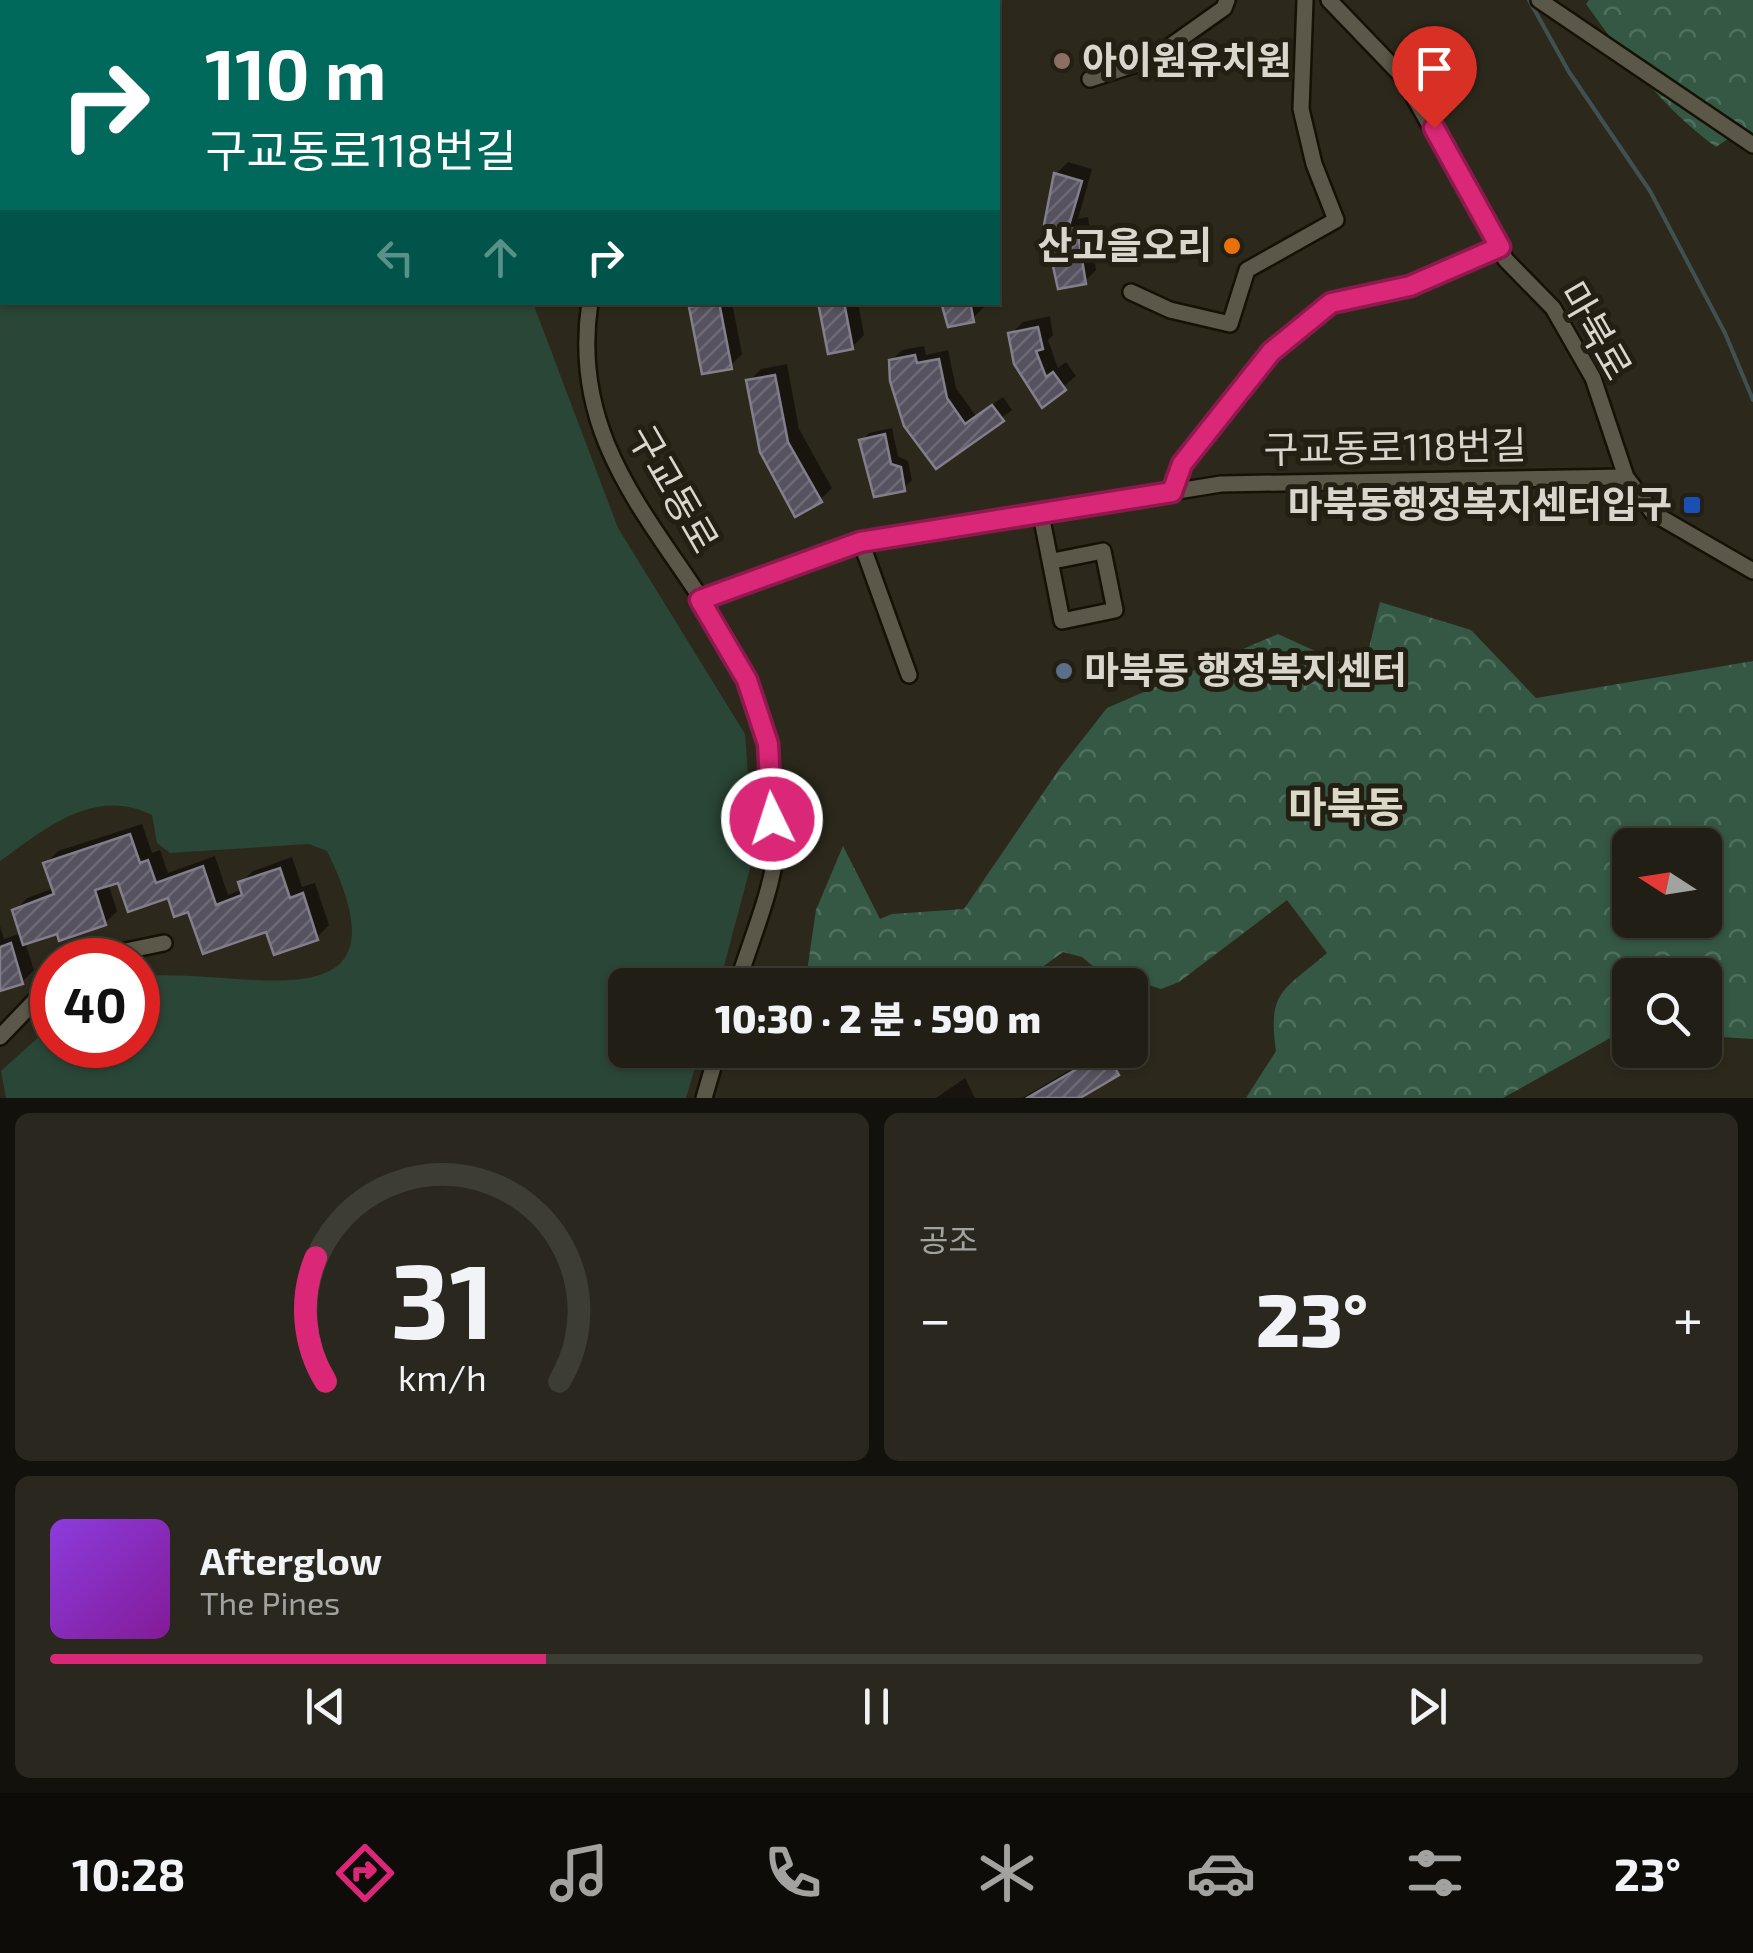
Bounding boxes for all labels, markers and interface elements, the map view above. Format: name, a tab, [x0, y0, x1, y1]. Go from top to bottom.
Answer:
pin	[1392, 26, 1477, 129]
text: 110 m	[205, 30, 386, 114]
place label: 아이원유치원	[1082, 36, 1292, 82]
icon: right	[40, 40, 170, 170]
icon: arrive	[1407, 41, 1462, 96]
marker: 아이원유치원	[1051, 50, 1073, 72]
text: 구교동로118번길	[205, 122, 517, 176]
place label: 산고을오리	[1037, 221, 1212, 267]
icon: left	[368, 230, 423, 285]
icon: ahead	[473, 230, 528, 285]
icon: right	[578, 230, 633, 285]
marker: 산고을오리	[1221, 235, 1243, 257]
street label: 마북로	[1551, 273, 1643, 387]
street label: 구교동로	[620, 416, 730, 560]
street label: 구교동로118번길	[1263, 421, 1527, 471]
place label: 마북동행정복지센터입구	[1287, 480, 1672, 526]
marker: 마북동행정복지센터입구	[1681, 494, 1703, 516]
place label: 마북동 행정복지센터	[1084, 646, 1407, 692]
marker: 마북동 행정복지센터	[1053, 660, 1075, 682]
position arrow	[720, 767, 824, 871]
district label: 마북동	[1288, 780, 1404, 830]
north arrow	[1612, 828, 1722, 938]
map controls	[1612, 828, 1722, 1068]
speed limit sign: 40	[30, 938, 160, 1068]
button: search	[1612, 958, 1722, 1068]
text: 10:30 · 2 분 · 590 m	[715, 995, 1041, 1041]
text: 공조	[919, 1220, 978, 1258]
text: 31	[390, 1235, 494, 1360]
text: 23°	[1256, 1272, 1368, 1362]
text: −	[919, 1284, 951, 1350]
text: +	[1673, 1284, 1703, 1350]
text: km/h	[398, 1355, 486, 1398]
text: Afterglow	[200, 1537, 382, 1583]
text: The Pines	[200, 1583, 340, 1621]
icon: previous	[298, 1679, 353, 1734]
icon: pause	[849, 1679, 904, 1734]
icon: next	[1400, 1679, 1455, 1734]
icon: directions	[330, 1838, 400, 1908]
icon: music	[544, 1838, 614, 1908]
icon: phone	[758, 1838, 828, 1908]
icon: climate	[972, 1838, 1042, 1908]
icon: car	[1186, 1838, 1256, 1908]
icon: filters	[1400, 1838, 1470, 1908]
text: 10:28	[72, 1846, 186, 1900]
text: 23°	[1614, 1846, 1681, 1900]

